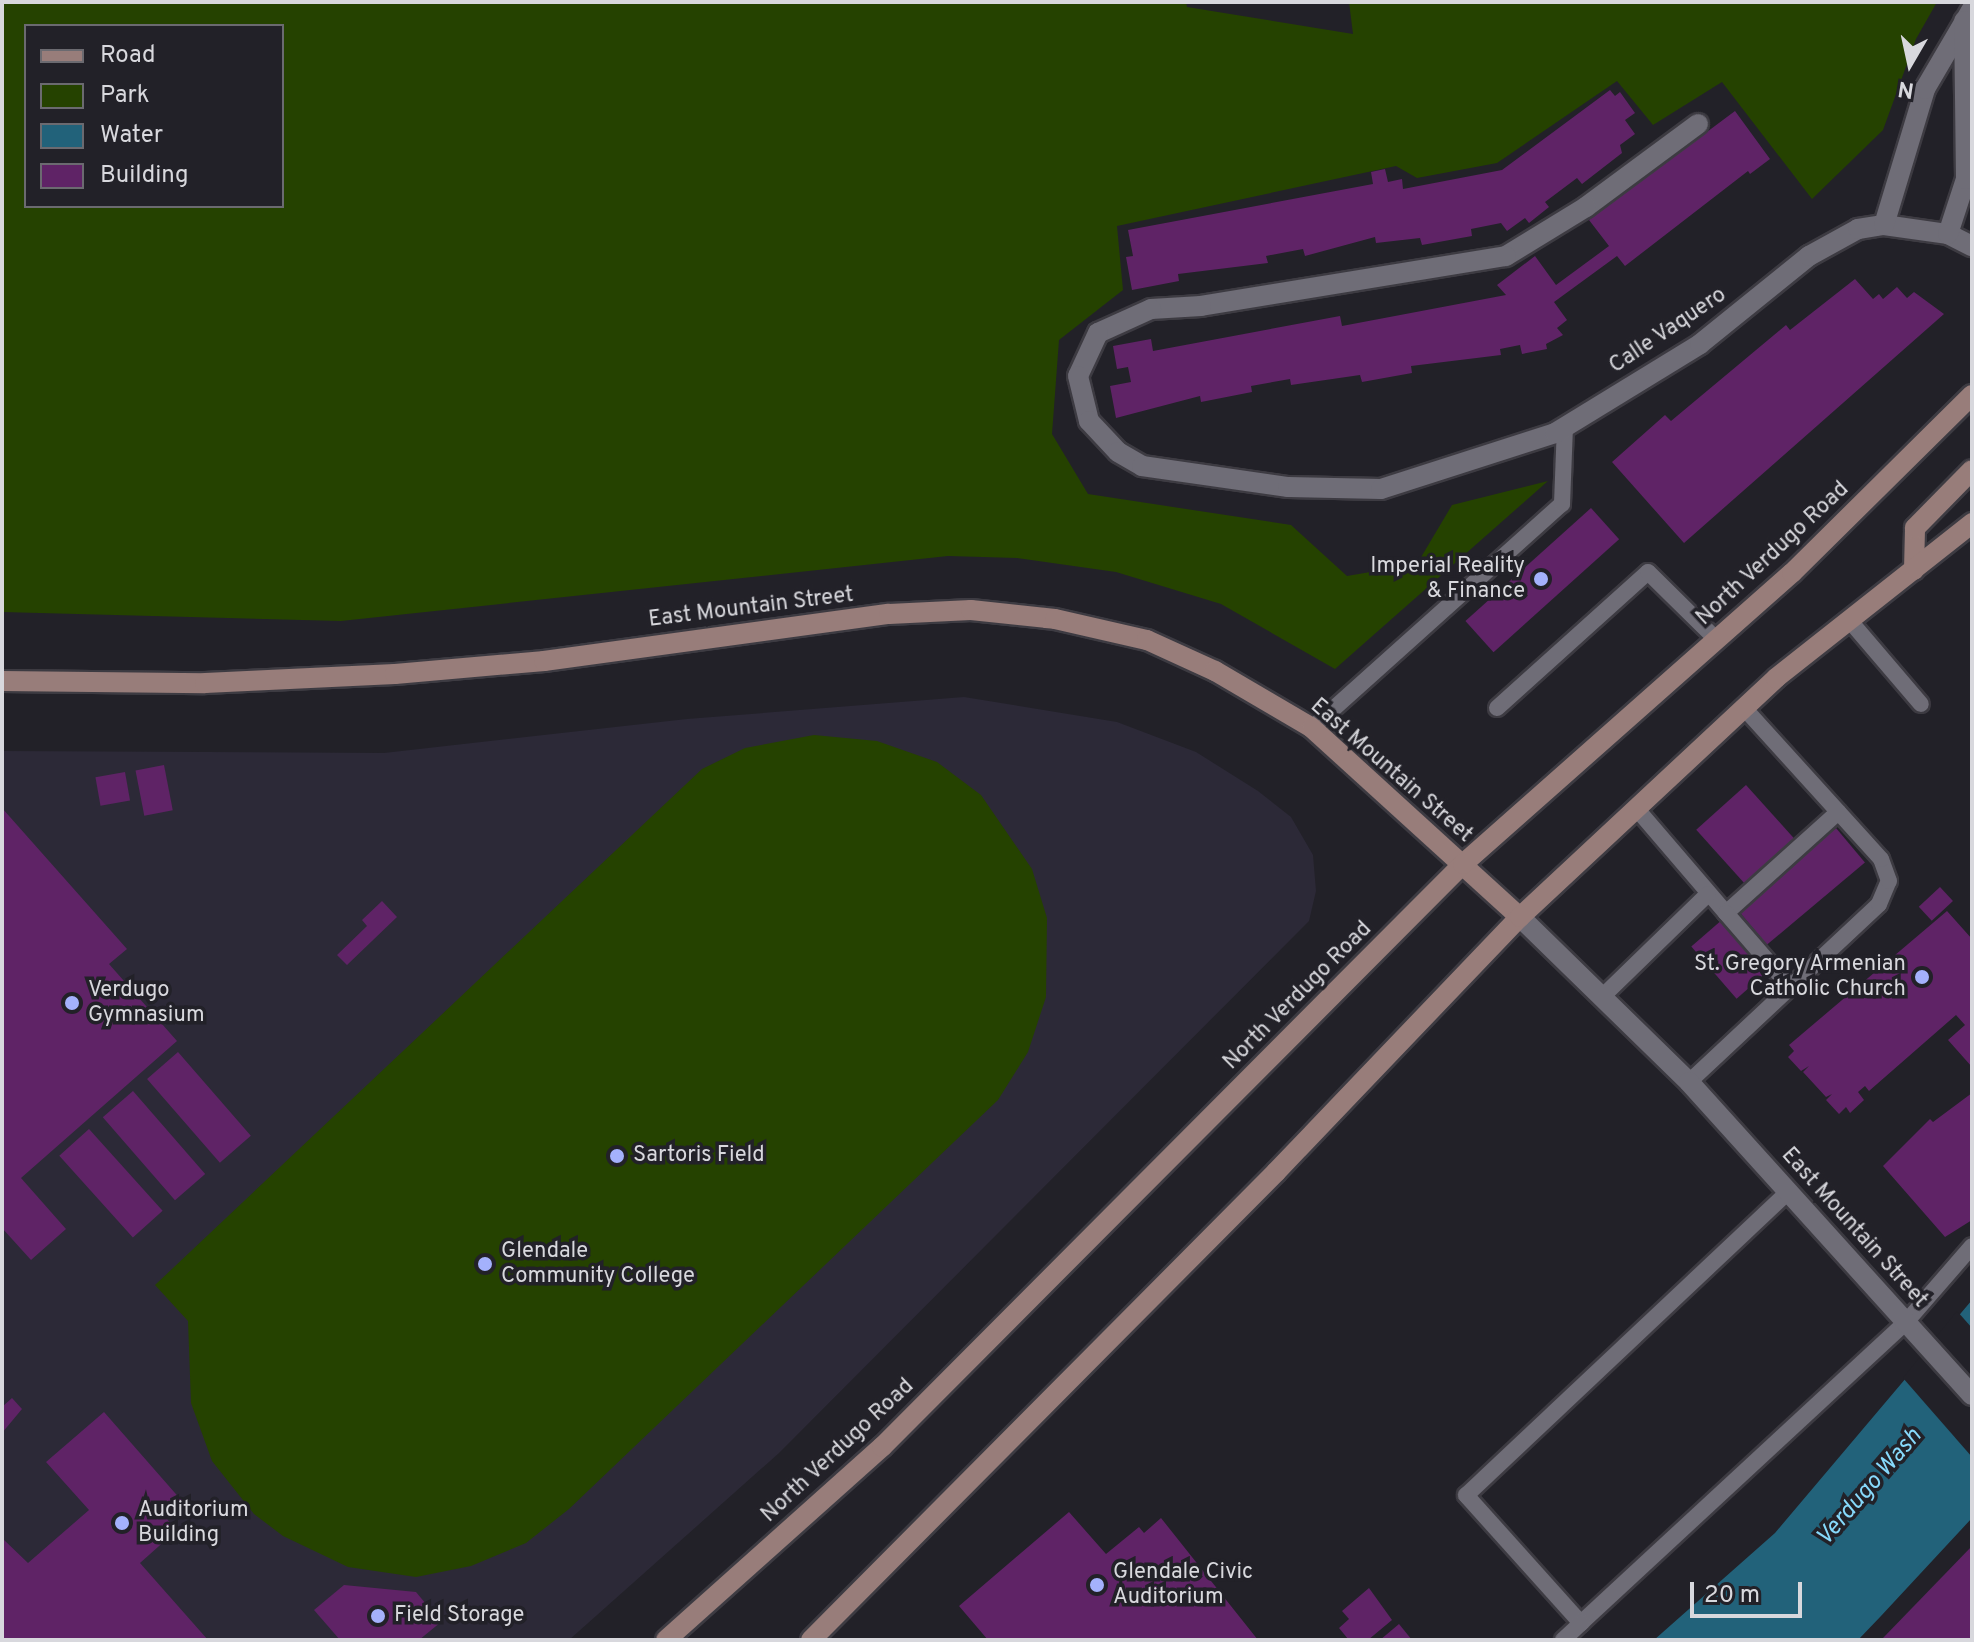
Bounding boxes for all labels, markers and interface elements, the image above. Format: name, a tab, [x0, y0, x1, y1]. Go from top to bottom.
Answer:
legend	[24, 24, 284, 208]
north arrow	[1870, 24, 1950, 104]
text: Road	[100, 41, 156, 71]
text: N	[1896, 74, 1916, 103]
text: Park	[100, 81, 150, 111]
text: Water	[100, 121, 163, 151]
text: Building	[100, 161, 189, 191]
street label: Calle Vaquero	[1604, 282, 1732, 380]
street label: North Verdugo Road	[1691, 476, 1855, 632]
place label: Imperial Reality & Finance	[1370, 553, 1525, 604]
marker: Imperial Reality & Finance	[1532, 570, 1550, 588]
street label: East Mountain Street	[647, 582, 855, 634]
street label: East Mountain Street	[1305, 693, 1477, 849]
street label: North Verdugo Road	[1218, 916, 1378, 1076]
place label: St. Gregory Armenian Catholic Church	[1693, 951, 1906, 1002]
marker: St. Gregory Armenian Catholic Church	[1913, 968, 1931, 986]
place label: Verdugo Gymnasium	[88, 977, 205, 1028]
marker: Verdugo Gymnasium	[63, 994, 81, 1012]
place label: Sartoris Field	[633, 1143, 765, 1169]
street label: East Mountain Street	[1775, 1143, 1933, 1313]
marker: Sartoris Field	[608, 1147, 626, 1165]
place label: Glendale Community College	[501, 1238, 695, 1290]
marker: Glendale Community College	[476, 1255, 494, 1273]
street label: North Verdugo Road	[756, 1373, 920, 1529]
water label: Verdugo Wash	[1811, 1423, 1929, 1553]
place label: Auditorium Building	[138, 1497, 249, 1548]
marker: Auditorium Building	[113, 1514, 131, 1532]
place label: Glendale Civic Auditorium	[1113, 1559, 1253, 1610]
scale bar	[1694, 1566, 1806, 1616]
marker: Glendale Civic Auditorium	[1088, 1576, 1106, 1594]
text: 20 m	[1704, 1581, 1760, 1611]
place label: Field Storage	[394, 1603, 524, 1629]
marker: Field Storage	[369, 1607, 387, 1625]

